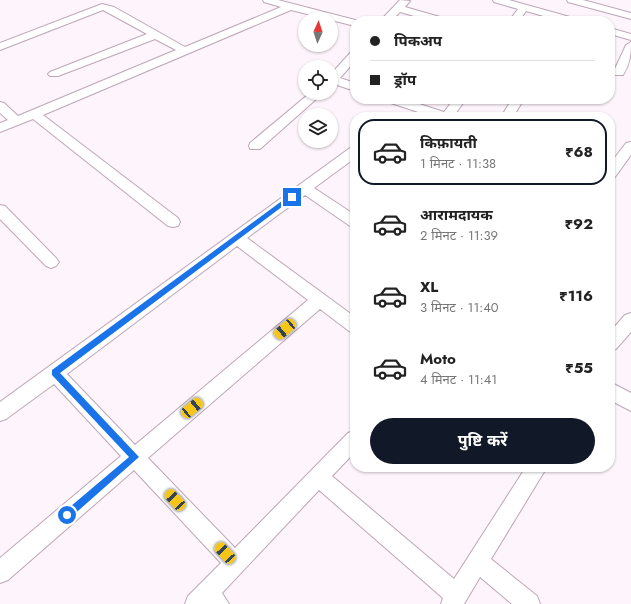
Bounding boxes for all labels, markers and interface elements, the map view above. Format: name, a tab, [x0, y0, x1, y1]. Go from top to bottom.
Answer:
north arrow	[298, 12, 338, 52]
map controls	[298, 12, 338, 148]
text: पिकअप	[394, 30, 442, 52]
button: locate	[298, 60, 338, 100]
text: ड्रॉप	[394, 69, 416, 91]
button: layers	[298, 108, 338, 148]
text: किफ़ायती	[420, 132, 477, 154]
icon: car	[372, 134, 408, 170]
text: ₹68	[565, 141, 593, 163]
text: 1 मिनट · 11:38	[420, 154, 496, 173]
route end	[283, 188, 301, 206]
text: आरामदायक	[420, 204, 493, 226]
icon: car	[372, 206, 408, 242]
text: ₹92	[565, 213, 593, 235]
text: 2 मिनट · 11:39	[420, 226, 498, 245]
text: XL	[420, 276, 438, 298]
icon: car	[372, 278, 408, 314]
text: ₹116	[559, 285, 593, 307]
text: 3 मिनट · 11:40	[420, 298, 499, 317]
car	[272, 317, 298, 341]
text: Moto	[420, 348, 456, 370]
icon: car	[372, 350, 408, 386]
text: ₹55	[565, 357, 593, 379]
text: 4 मिनट · 11:41	[420, 370, 497, 389]
car	[179, 396, 205, 420]
button: पुष्टि करें	[370, 418, 595, 464]
car	[162, 487, 188, 513]
route start	[58, 506, 76, 524]
car	[212, 540, 238, 566]

